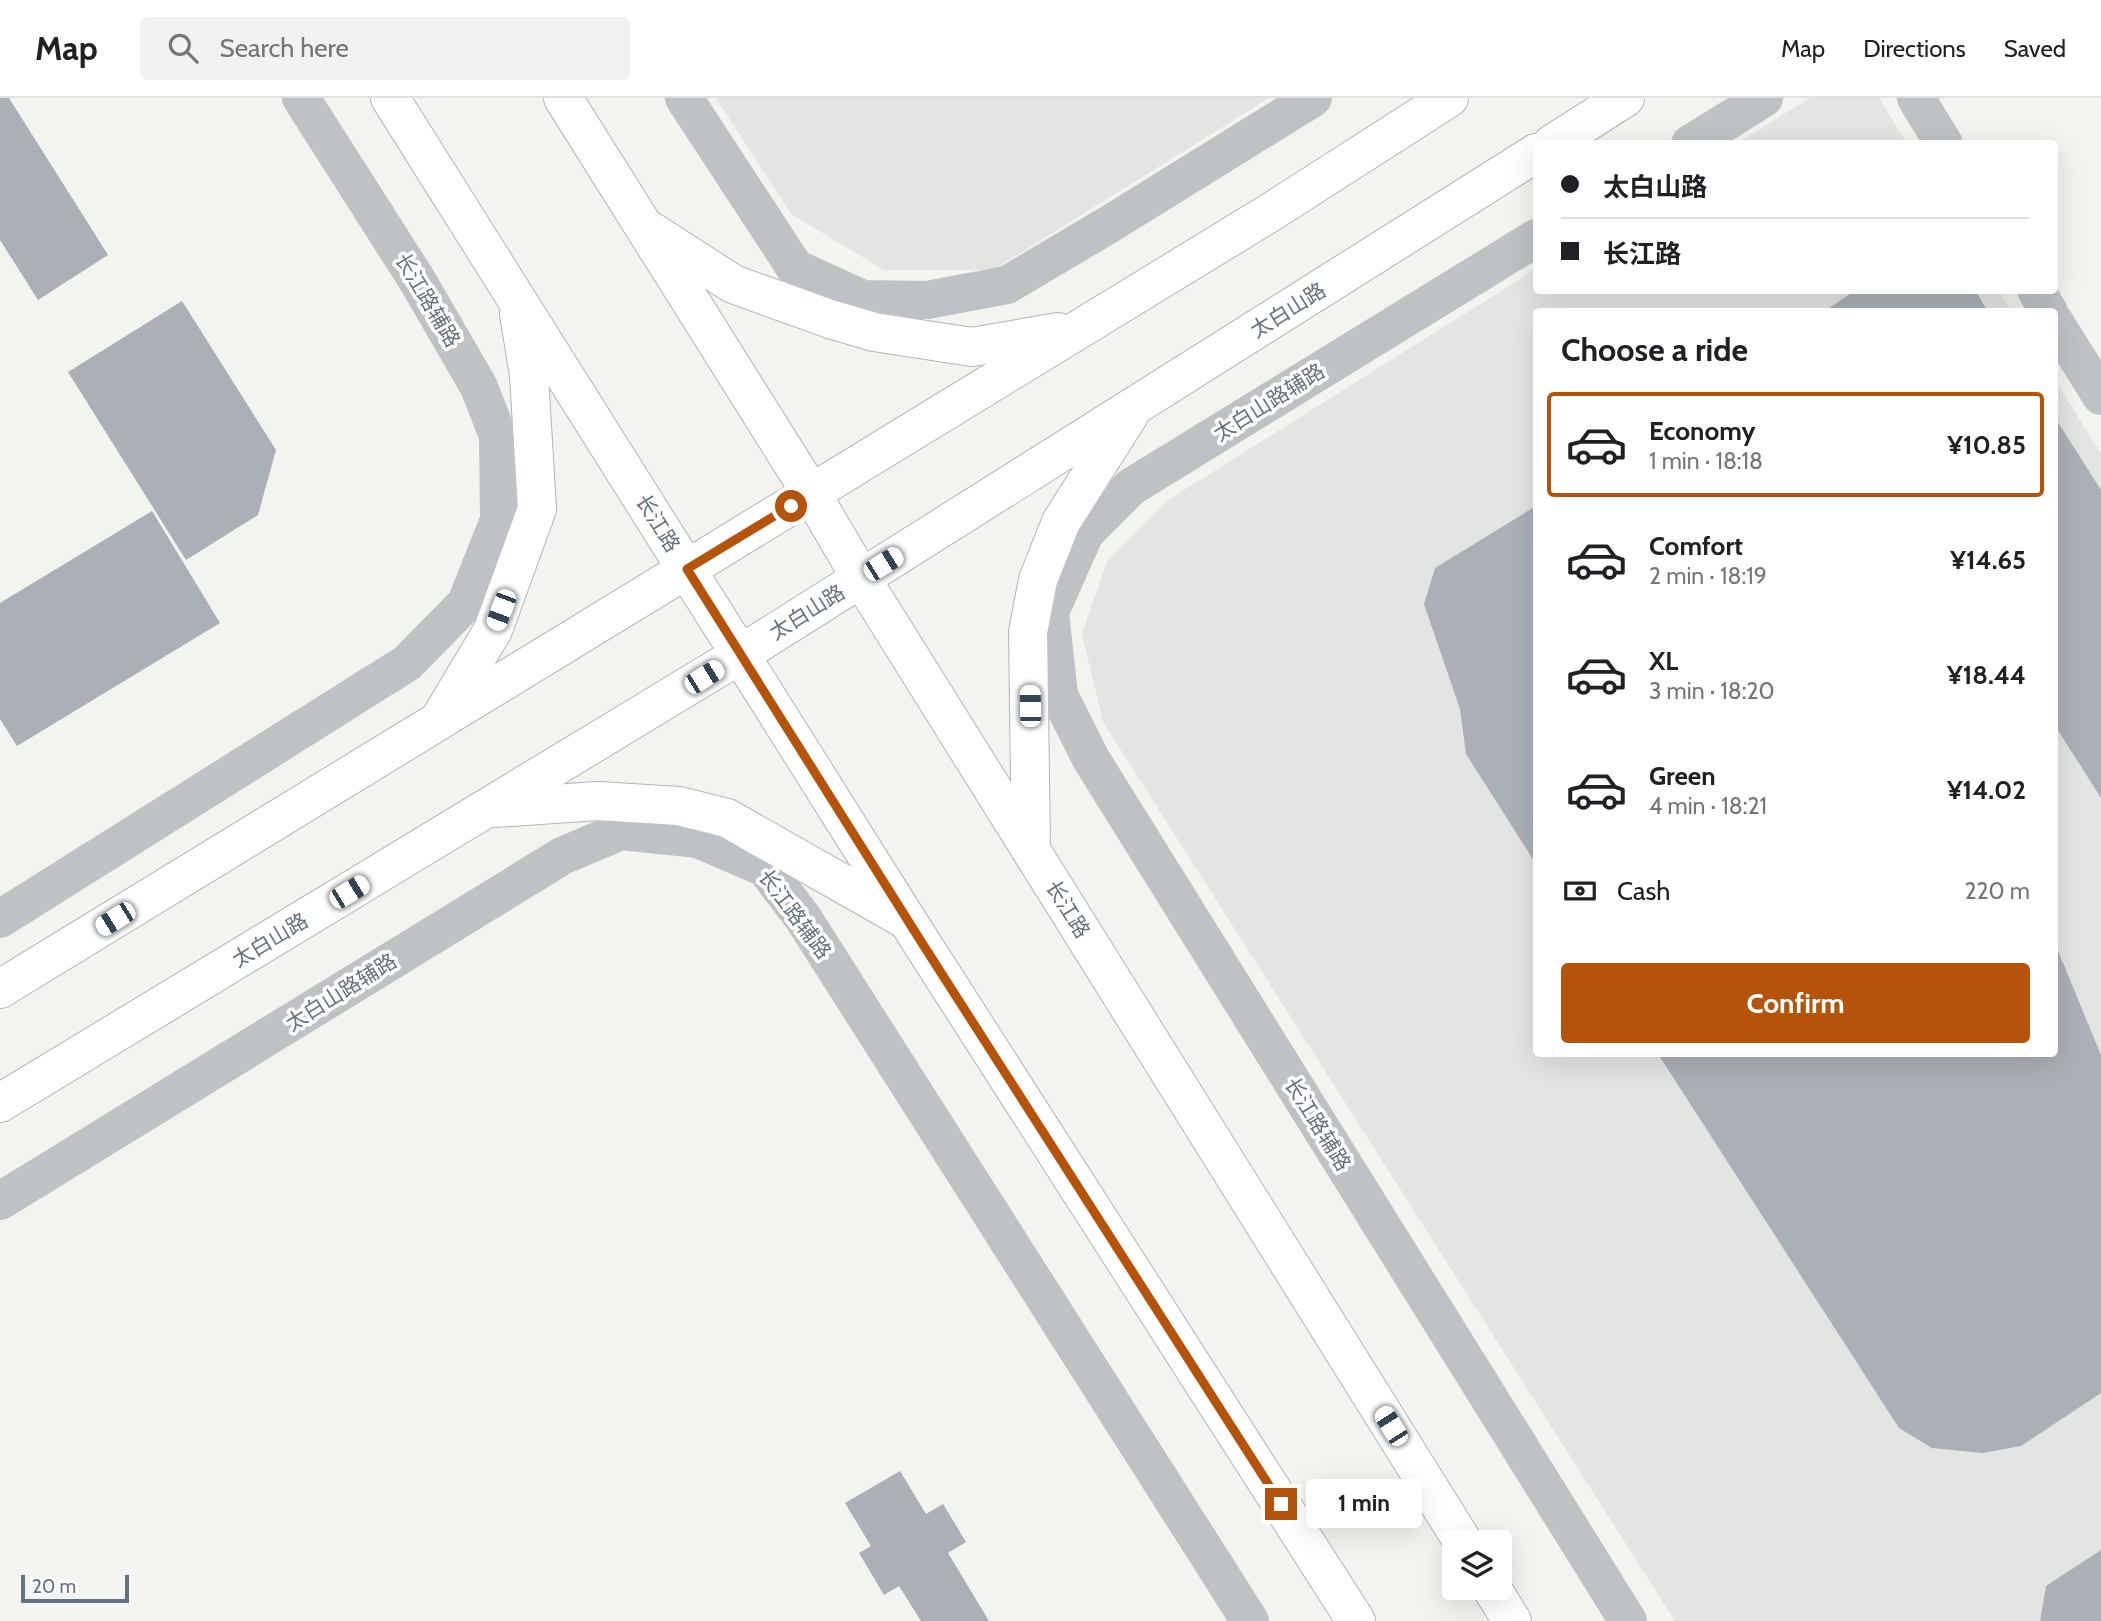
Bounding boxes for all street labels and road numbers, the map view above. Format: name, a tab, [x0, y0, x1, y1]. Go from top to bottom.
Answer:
street label: 长江路辅路	[390, 249, 466, 351]
street label: 太白山路	[1246, 277, 1330, 343]
street label: 太白山路辅路	[1209, 358, 1329, 446]
street label: 长江路	[631, 490, 685, 556]
street label: 太白山路	[765, 579, 849, 645]
street label: 长江路辅路	[753, 865, 837, 963]
street label: 长江路	[1041, 876, 1095, 942]
street label: 太白山路	[228, 908, 312, 972]
street label: 太白山路辅路	[281, 948, 401, 1036]
street label: 长江路辅路	[1280, 1073, 1356, 1175]

